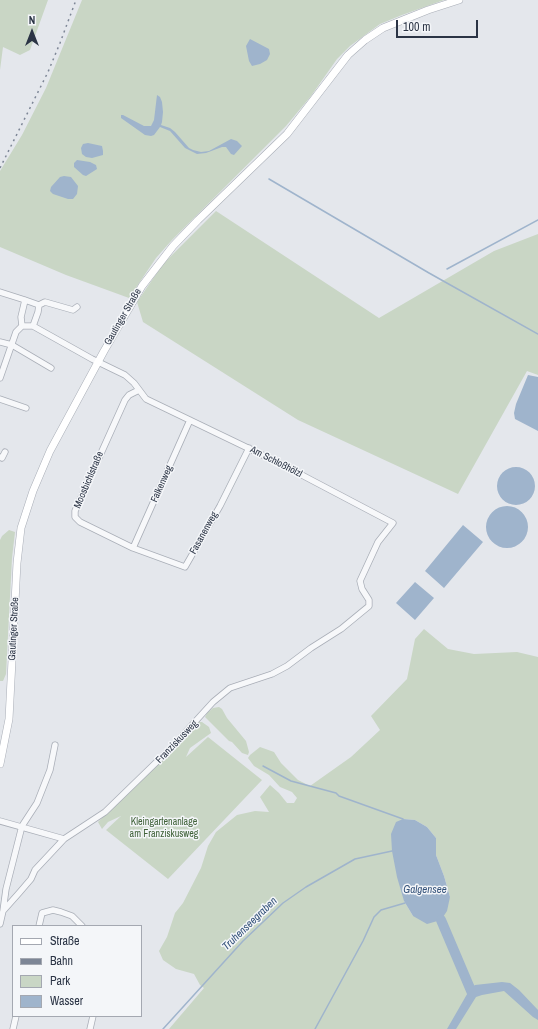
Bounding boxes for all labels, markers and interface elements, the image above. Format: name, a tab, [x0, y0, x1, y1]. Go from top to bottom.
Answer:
north arrow	[12, 12, 52, 52]
scale bar	[398, 12, 480, 38]
text: N	[29, 13, 35, 27]
text: 100 m	[403, 19, 430, 35]
street label: Gautinger Straße	[102, 287, 144, 347]
street label: Am Schloßhölzl	[248, 444, 304, 480]
street label: Moosbichlstraße	[72, 450, 106, 510]
street label: Falkenweg	[149, 464, 175, 504]
street label: Fasanenweg	[187, 510, 221, 556]
street label: Gautinger Straße	[6, 597, 22, 661]
street label: Franziskusweg	[154, 718, 200, 766]
park label: Kleingartenanlage am Franziskusweg	[130, 816, 198, 840]
water label: Galgensee	[403, 883, 447, 897]
water label: Truhenseegraben	[220, 895, 280, 953]
legend	[12, 925, 142, 1017]
text: Straße	[50, 933, 80, 949]
text: Bahn	[50, 953, 73, 969]
text: Park	[50, 973, 70, 989]
text: Wasser	[50, 993, 83, 1009]

